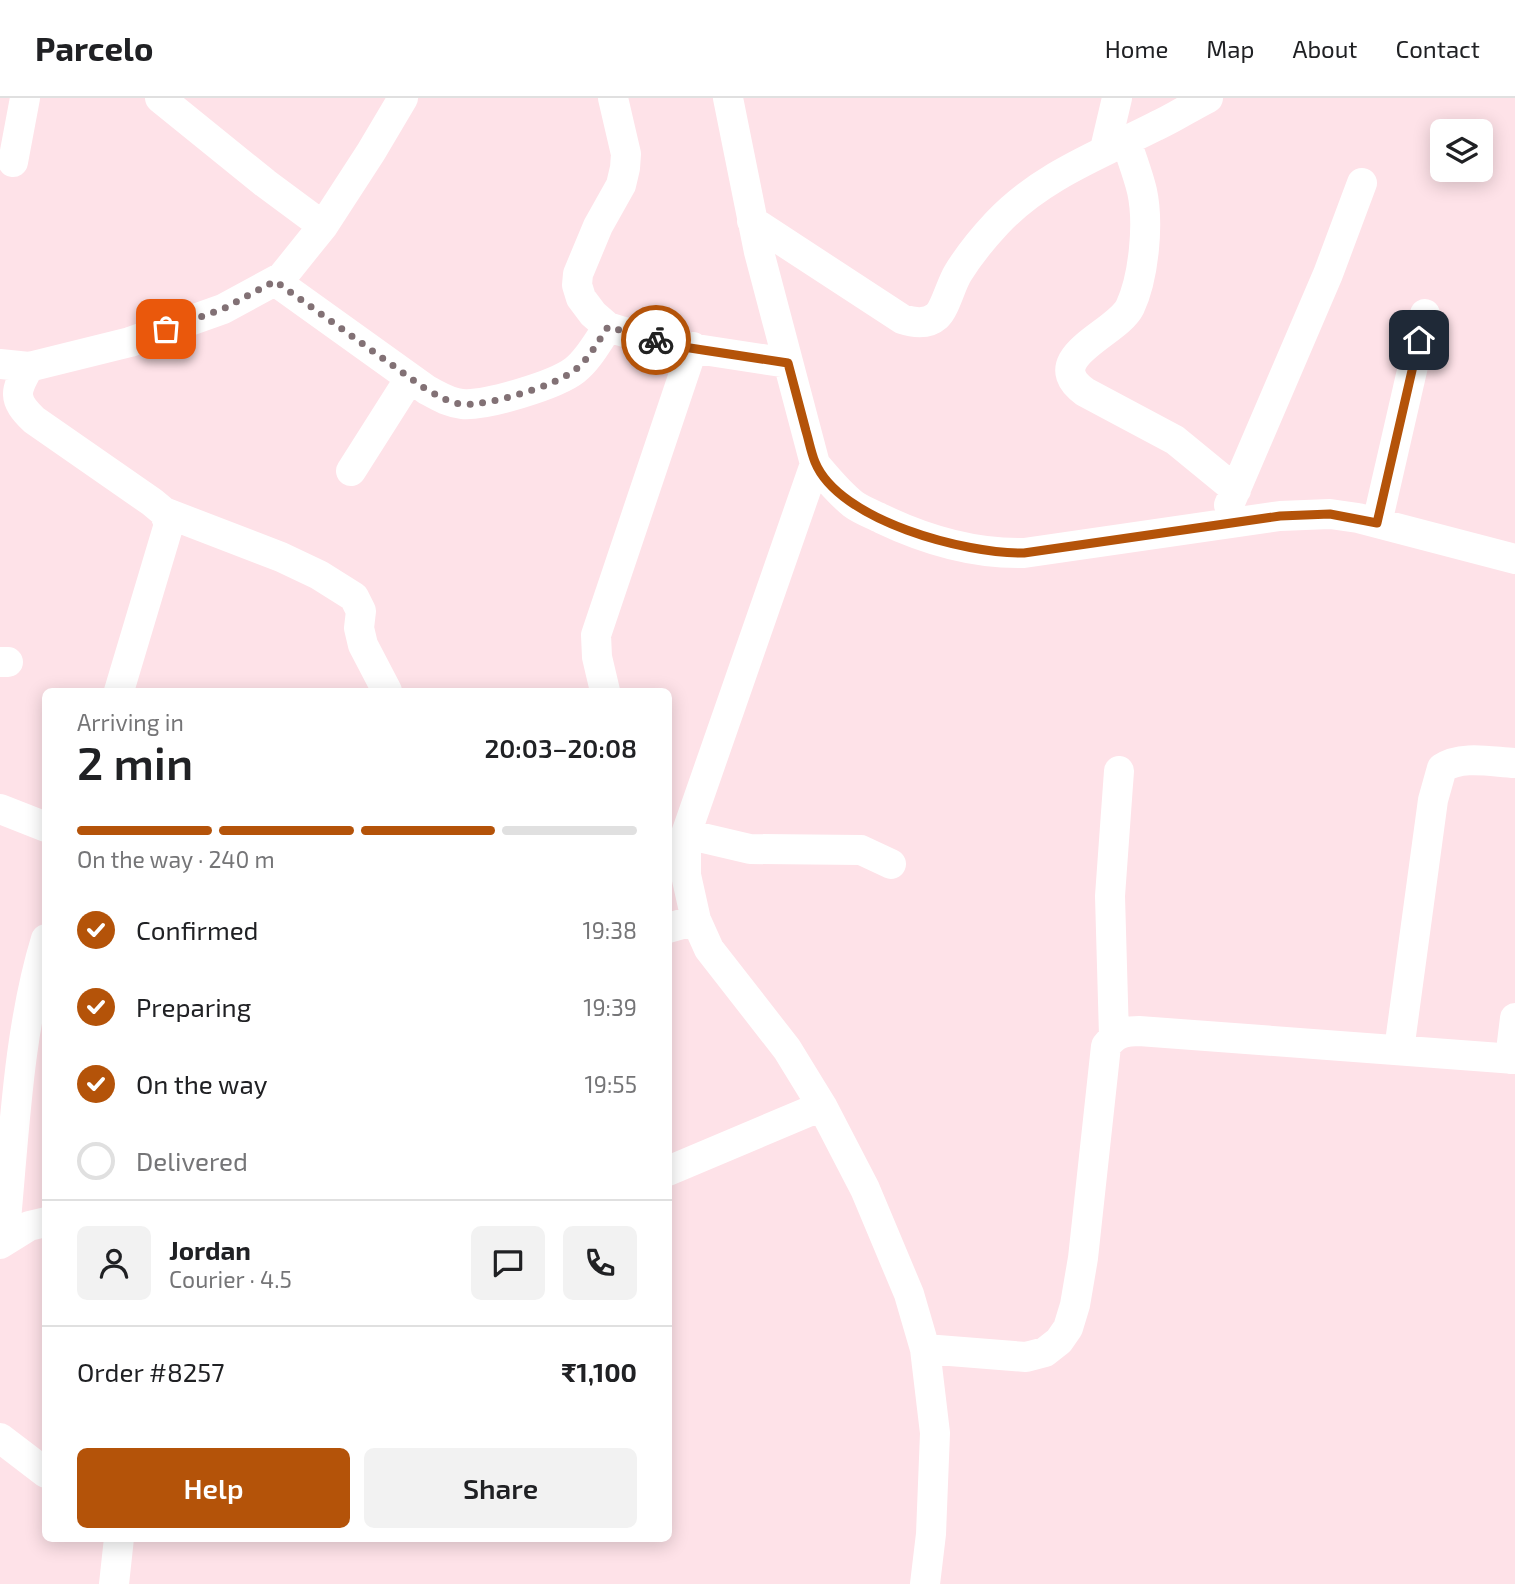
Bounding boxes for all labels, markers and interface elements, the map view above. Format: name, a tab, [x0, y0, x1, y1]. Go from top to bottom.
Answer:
text: Parcelo	[35, 28, 153, 68]
text: Home	[1105, 34, 1168, 63]
text: Map	[1206, 34, 1254, 63]
text: About	[1292, 34, 1358, 63]
text: Contact	[1396, 34, 1480, 63]
map controls	[1430, 119, 1493, 182]
button: layers	[1430, 119, 1493, 182]
pin	[136, 299, 196, 359]
courier	[621, 305, 691, 375]
icon: bag	[147, 310, 185, 348]
pin	[1389, 310, 1449, 370]
icon: bike	[637, 321, 675, 359]
icon: home	[1400, 321, 1438, 359]
text: Arriving in	[77, 708, 184, 736]
text: 20:03–20:08	[484, 732, 637, 763]
text: 2 min	[77, 734, 193, 789]
text: On the way · 240 m	[77, 845, 275, 873]
icon: check	[77, 911, 115, 949]
text: Confirmed	[136, 914, 259, 945]
text: 19:38	[583, 916, 637, 944]
icon: check	[77, 988, 115, 1026]
text: Preparing	[136, 991, 251, 1022]
text: 19:39	[583, 993, 637, 1021]
icon: check	[77, 1065, 115, 1103]
text: On the way	[136, 1068, 267, 1099]
text: 19:55	[585, 1070, 637, 1098]
text: Delivered	[136, 1145, 248, 1176]
button: person	[77, 1226, 151, 1300]
button: chat	[471, 1226, 545, 1300]
button: phone	[563, 1226, 637, 1300]
text: Jordan	[169, 1234, 251, 1265]
text: Courier · 4.5	[169, 1265, 292, 1293]
text: Order #8257	[77, 1356, 225, 1387]
text: ₹1,100	[561, 1356, 637, 1387]
button: Help	[77, 1448, 350, 1528]
button: Share	[364, 1448, 637, 1528]

